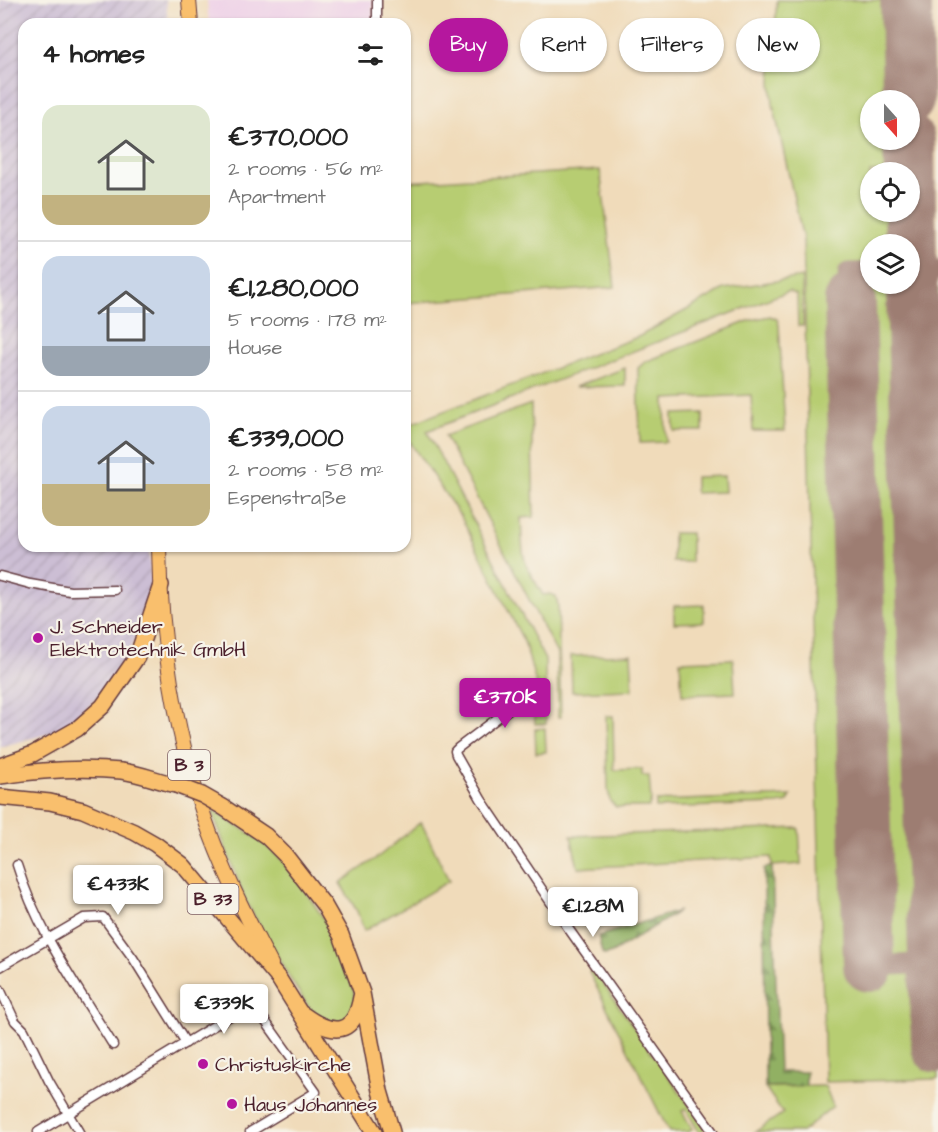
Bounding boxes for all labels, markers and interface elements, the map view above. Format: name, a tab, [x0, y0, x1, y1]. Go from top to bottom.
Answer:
chip: Buy	[429, 18, 508, 72]
chip: Rent	[520, 18, 607, 72]
chip: Filters	[619, 18, 724, 72]
chip: New	[736, 18, 820, 72]
text: 4 homes	[42, 36, 145, 72]
icon: filters	[354, 38, 387, 71]
north arrow	[860, 90, 920, 150]
map controls	[860, 90, 920, 294]
text: €370,000	[228, 119, 348, 155]
icon: home	[90, 129, 162, 201]
text: 2 rooms · 56 m²	[228, 155, 383, 183]
button: locate	[860, 162, 920, 222]
text: Apartment	[228, 183, 326, 211]
button: layers	[860, 234, 920, 294]
text: €1,280,000	[228, 270, 359, 306]
icon: home	[90, 280, 162, 352]
text: 5 rooms · 178 m²	[228, 306, 387, 334]
text: House	[228, 334, 282, 362]
text: €339,000	[228, 420, 344, 456]
icon: home	[90, 430, 162, 502]
text: 2 rooms · 58 m²	[228, 456, 384, 484]
text: Espenstraße	[228, 484, 346, 512]
place label: J. Schneider Elektrotechnik GmbH	[50, 613, 246, 664]
marker: J. Schneider Elektrotechnik GmbH	[31, 631, 45, 645]
pin: €370K	[463, 678, 547, 729]
text: €370K	[473, 683, 537, 711]
road number: B 3	[168, 750, 210, 780]
pin: €433K	[76, 865, 160, 916]
text: €433K	[87, 870, 149, 898]
road number: B 33	[188, 884, 238, 914]
pin: €1.28M	[544, 887, 642, 938]
text: €1.28M	[562, 892, 624, 920]
pin: €339K	[182, 984, 266, 1035]
text: €339K	[194, 989, 254, 1017]
place label: Christuskirche	[215, 1051, 351, 1079]
marker: Christuskirche	[196, 1057, 210, 1071]
place label: Haus Johannes	[244, 1091, 377, 1119]
marker: Haus Johannes	[225, 1097, 239, 1111]

